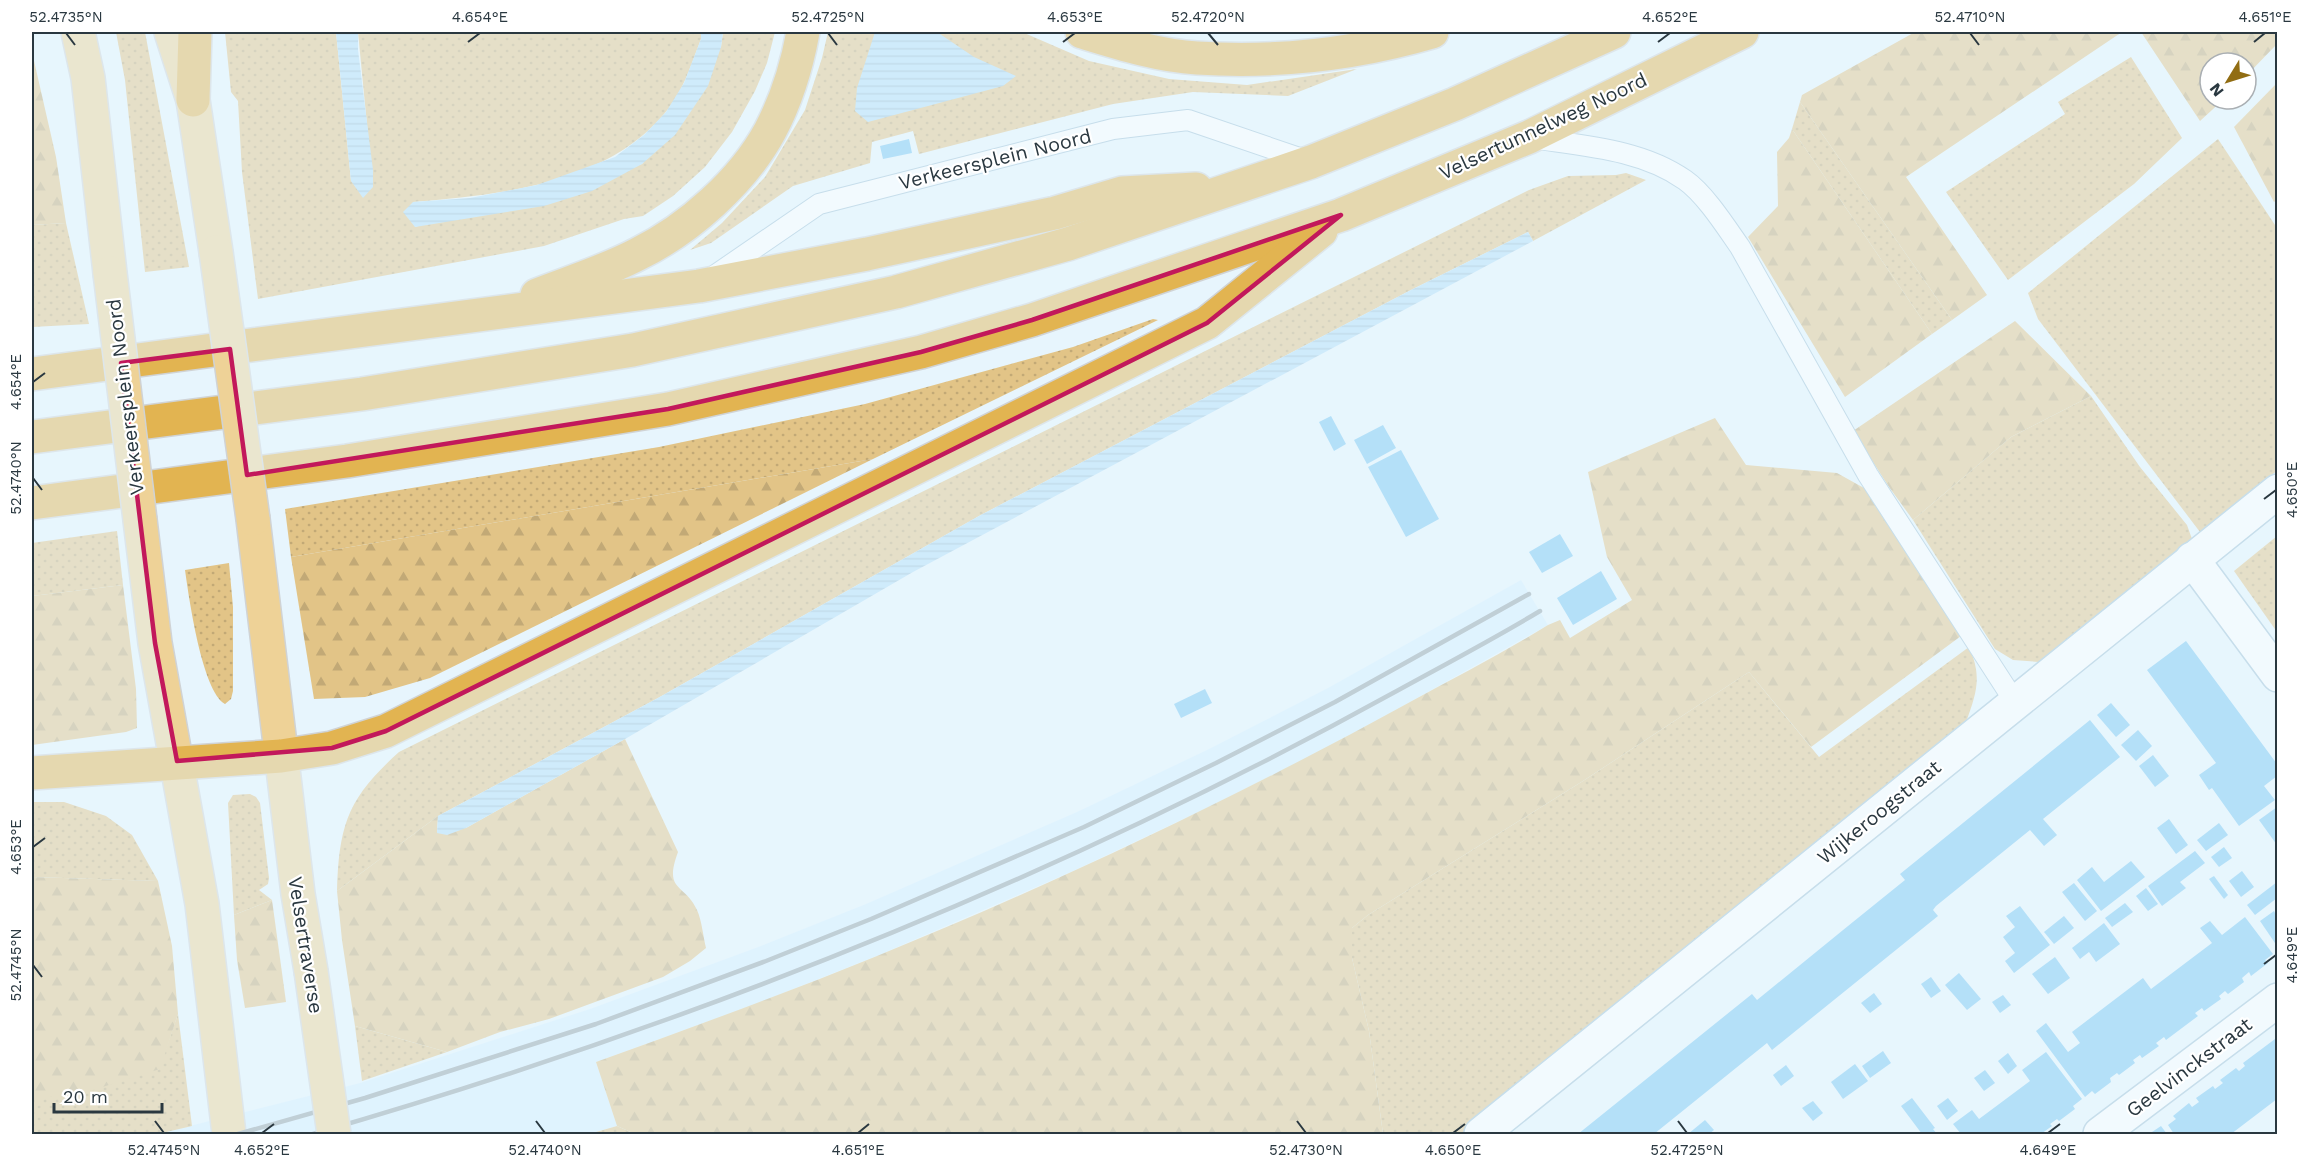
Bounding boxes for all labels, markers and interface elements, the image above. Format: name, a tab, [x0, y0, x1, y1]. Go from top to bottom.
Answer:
text: 52.4735°N	[29, 8, 103, 26]
text: 4.654°E	[452, 8, 508, 26]
text: 52.4725°N	[791, 8, 865, 26]
text: 4.653°E	[1047, 8, 1103, 26]
text: 52.4720°N	[1171, 8, 1245, 26]
text: 4.652°E	[1642, 8, 1698, 26]
text: 52.4710°N	[1934, 8, 2006, 26]
text: 4.651°E	[2239, 8, 2291, 26]
north arrow	[2198, 51, 2258, 111]
street label: Velsertunnelweg Noord	[1435, 67, 1651, 185]
text: N	[2205, 79, 2228, 100]
street label: Verkeersplein Noord	[896, 123, 1094, 195]
street label: Verkeersplein Noord	[101, 297, 149, 497]
text: 4.654°E	[7, 354, 25, 410]
text: 52.4740°N	[7, 441, 25, 515]
text: 4.650°E	[2283, 462, 2301, 518]
street label: Wijkeroogstraat	[1812, 754, 1946, 869]
text: 4.653°E	[7, 819, 25, 875]
street label: Velsertraverse	[283, 875, 329, 1015]
text: 4.649°E	[2283, 927, 2301, 983]
text: 52.4745°N	[7, 929, 25, 1001]
street label: Geelvinckstraat	[2121, 1012, 2257, 1122]
scale bar	[54, 1076, 162, 1114]
text: 20 m	[63, 1086, 108, 1107]
text: 52.4745°N	[128, 1141, 200, 1159]
text: 4.652°E	[234, 1141, 290, 1159]
text: 52.4740°N	[508, 1141, 582, 1159]
text: 4.651°E	[832, 1141, 884, 1159]
text: 52.4730°N	[1269, 1141, 1343, 1159]
text: 4.650°E	[1425, 1141, 1481, 1159]
text: 52.4725°N	[1650, 1141, 1724, 1159]
text: 4.649°E	[2020, 1141, 2076, 1159]

